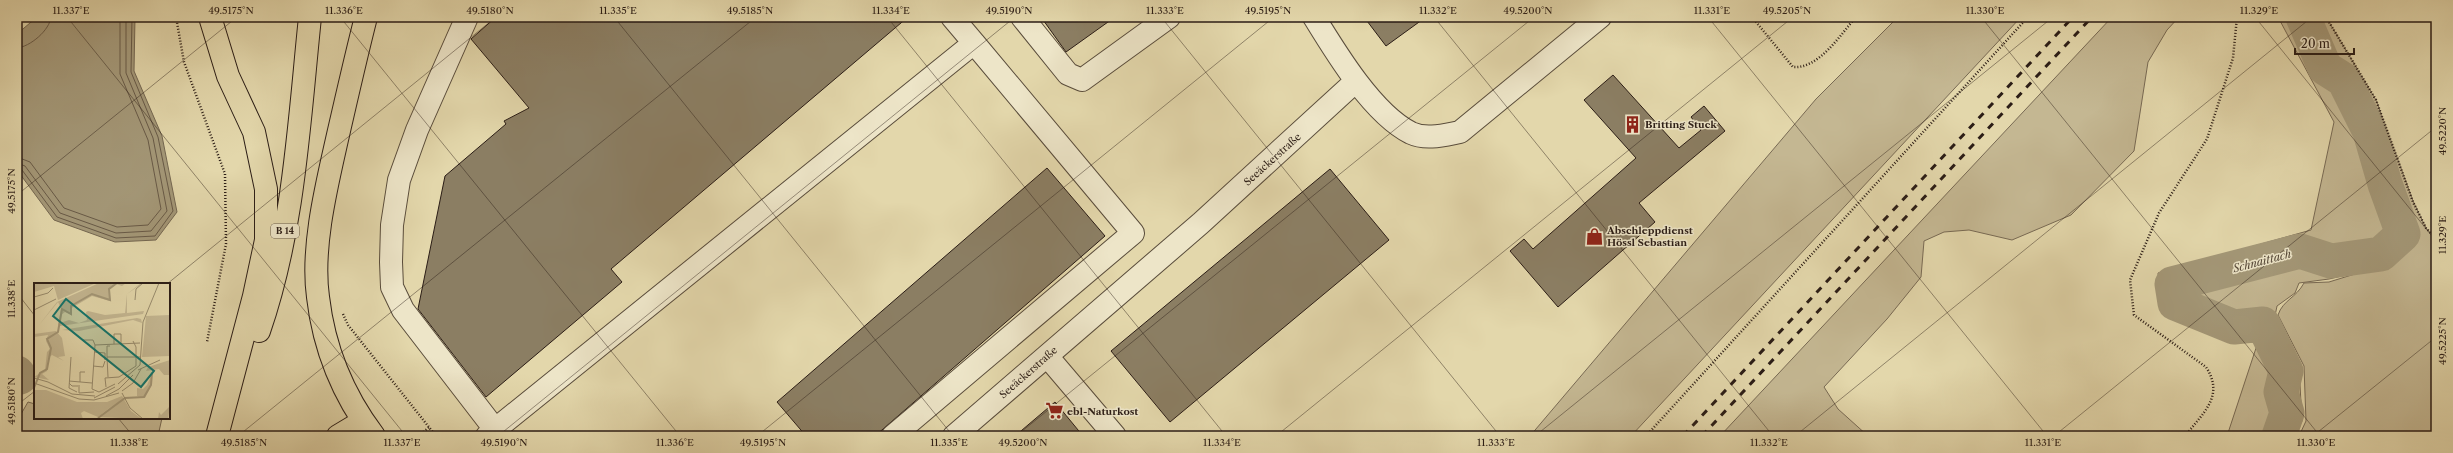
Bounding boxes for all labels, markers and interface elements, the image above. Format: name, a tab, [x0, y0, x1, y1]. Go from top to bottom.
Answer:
text: 11.337°E	[52, 4, 90, 17]
text: 49.5175°N	[208, 4, 254, 17]
text: 11.336°E	[325, 4, 363, 17]
text: 49.5180°N	[466, 4, 514, 17]
text: 11.335°E	[599, 4, 637, 17]
text: 49.5185°N	[727, 4, 773, 17]
text: 11.334°E	[872, 4, 910, 17]
text: 49.5190°N	[985, 4, 1033, 17]
text: 11.333°E	[1146, 4, 1184, 17]
text: 49.5195°N	[1245, 4, 1291, 17]
text: 11.332°E	[1419, 4, 1457, 17]
text: 49.5200°N	[1503, 4, 1553, 17]
text: 11.331°E	[1694, 4, 1730, 17]
text: 49.5205°N	[1763, 4, 1811, 17]
text: 11.330°E	[1966, 4, 2004, 17]
text: 11.329°E	[2240, 4, 2278, 17]
scale bar	[2295, 30, 2354, 56]
text: 20 m	[2301, 36, 2330, 51]
text: 49.5220°N	[2436, 107, 2449, 155]
building icon: Britting Stuck	[1622, 114, 1642, 134]
place label: Britting Stuck	[1645, 118, 1717, 131]
street label: Seeäckerstraße	[1241, 130, 1304, 189]
text: 49.5175°N	[5, 168, 18, 214]
text: 11.329°E	[2436, 216, 2449, 254]
road number: B 14	[271, 224, 299, 238]
place label: Abschleppdienst Hössl Sebastian	[1606, 224, 1693, 249]
shop icon: Abschleppdienst Hössl Sebastian	[1584, 226, 1604, 246]
water label: Schnaittach	[2230, 247, 2293, 276]
text: 11.338°E	[5, 280, 18, 318]
inset map	[34, 283, 170, 419]
text: 49.5225°N	[2436, 317, 2449, 365]
street label: Seeäckerstraße	[997, 343, 1060, 401]
text: 49.5180°N	[5, 377, 18, 425]
supermarket icon: ebl-Naturkost	[1044, 401, 1064, 421]
place label: ebl-Naturkost	[1067, 405, 1138, 418]
text: 11.338°E	[110, 436, 148, 449]
text: 49.5185°N	[221, 436, 267, 449]
text: 11.337°E	[383, 436, 421, 449]
text: 49.5190°N	[480, 436, 528, 449]
text: 11.336°E	[656, 436, 694, 449]
text: 49.5195°N	[740, 436, 786, 449]
text: 11.335°E	[930, 436, 968, 449]
text: 49.5200°N	[998, 436, 1048, 449]
text: 11.334°E	[1203, 436, 1241, 449]
text: 11.333°E	[1477, 436, 1515, 449]
text: 11.332°E	[1750, 436, 1788, 449]
text: 11.331°E	[2025, 436, 2061, 449]
text: 11.330°E	[2297, 436, 2335, 449]

